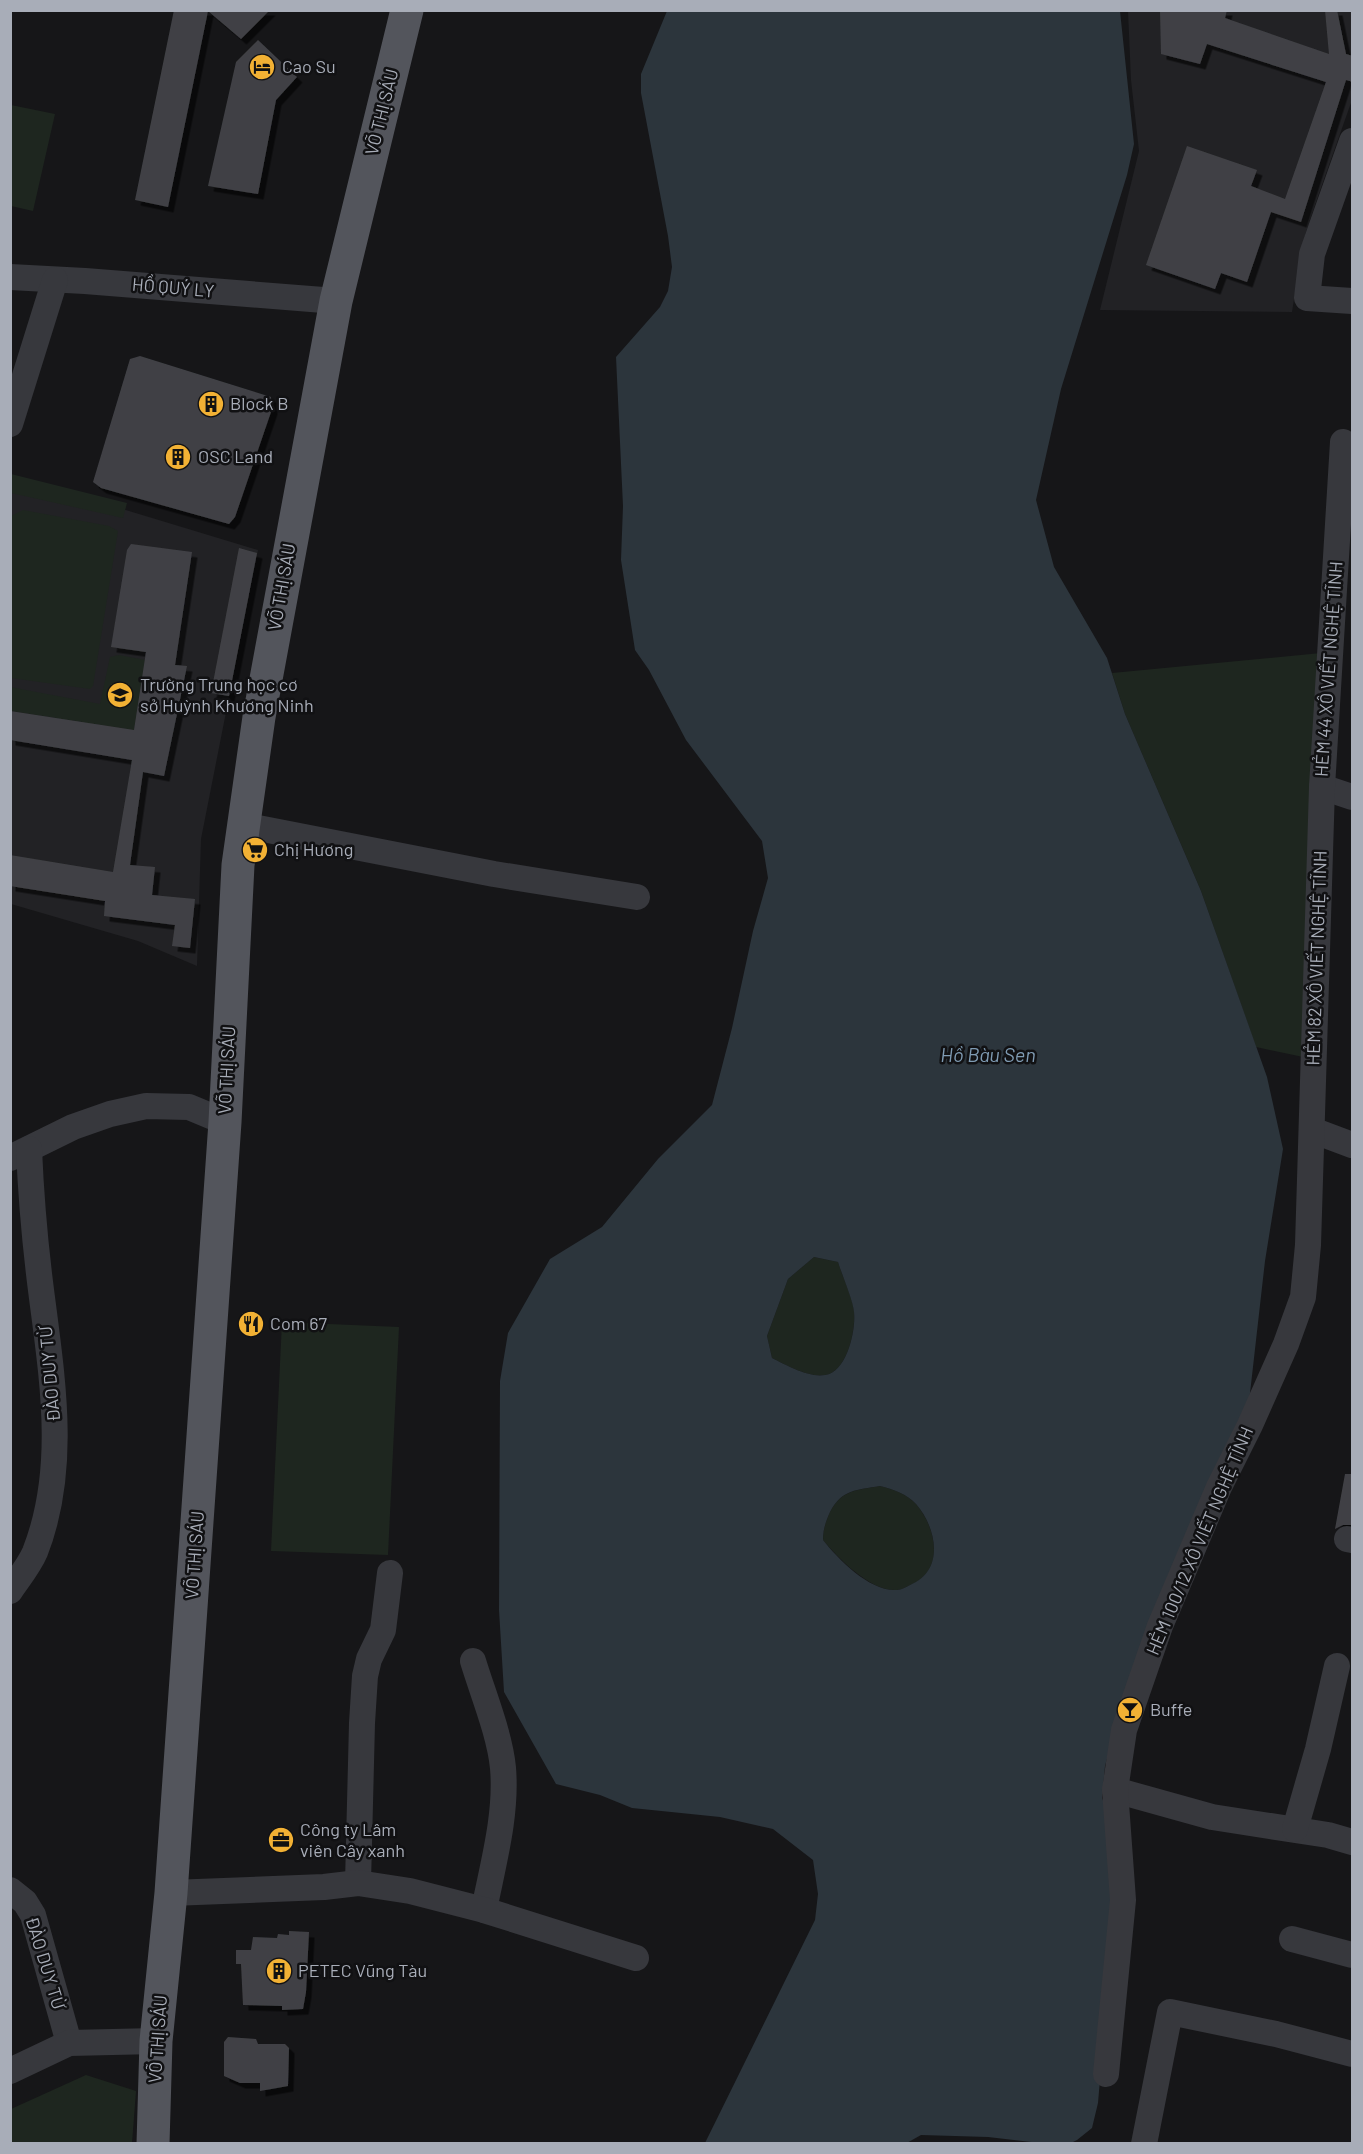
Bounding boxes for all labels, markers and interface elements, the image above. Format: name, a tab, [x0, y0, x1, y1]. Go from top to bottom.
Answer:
hotel icon: Cao Su	[247, 52, 277, 82]
place label: Cao Su	[282, 55, 336, 77]
street label: VÕ THỊ SÁU	[360, 66, 402, 157]
street label: HỒ QUÝ LY	[131, 272, 215, 302]
building icon: Block B	[196, 389, 226, 419]
place label: Block B	[230, 392, 289, 414]
building icon: OSC Land	[163, 442, 193, 472]
place label: OSC Land	[198, 445, 273, 467]
street label: VÕ THỊ SÁU	[263, 541, 300, 632]
street label: HẺM 44 XÔ VIẾT NGHỆ TĨNH	[1309, 560, 1347, 777]
place label: Trường Trung học cơ sở Huỳnh Khương Ninh	[140, 673, 314, 716]
school or university icon: Trường Trung học cơ sở Huỳnh Khương Ninh	[105, 680, 135, 710]
supermarket icon: Chị Hương	[240, 835, 270, 865]
place label: Chị Hương	[274, 838, 353, 860]
street label: HẺM 82 XÔ VIẾT NGHỆ TĨNH	[1301, 850, 1331, 1066]
street label: VÕ THỊ SÁU	[213, 1025, 239, 1115]
water label: Hồ Bàu Sen	[940, 1042, 1036, 1066]
restaurant icon: Com 67	[236, 1309, 266, 1339]
place label: Com 67	[270, 1312, 327, 1334]
street label: ĐÀO DUY TỪ	[34, 1324, 64, 1423]
street label: HẺM 100/12 XÔ VIẾT NGHỆ TĨNH	[1141, 1423, 1257, 1658]
street label: VÕ THỊ SÁU	[180, 1510, 208, 1600]
bar icon: Buffe	[1115, 1695, 1145, 1725]
place label: Buffe	[1150, 1698, 1192, 1720]
place label: Công ty Lâm viên Cây xanh	[300, 1818, 405, 1861]
office icon: Công ty Lâm viên Cây xanh	[266, 1825, 296, 1855]
street label: ĐÀO DUY TỪ	[21, 1914, 71, 2013]
building icon: PETEC Vũng Tàu	[264, 1956, 294, 1986]
place label: PETEC Vũng Tàu	[298, 1959, 427, 1981]
street label: VÕ THỊ SÁU	[143, 1994, 171, 2084]

